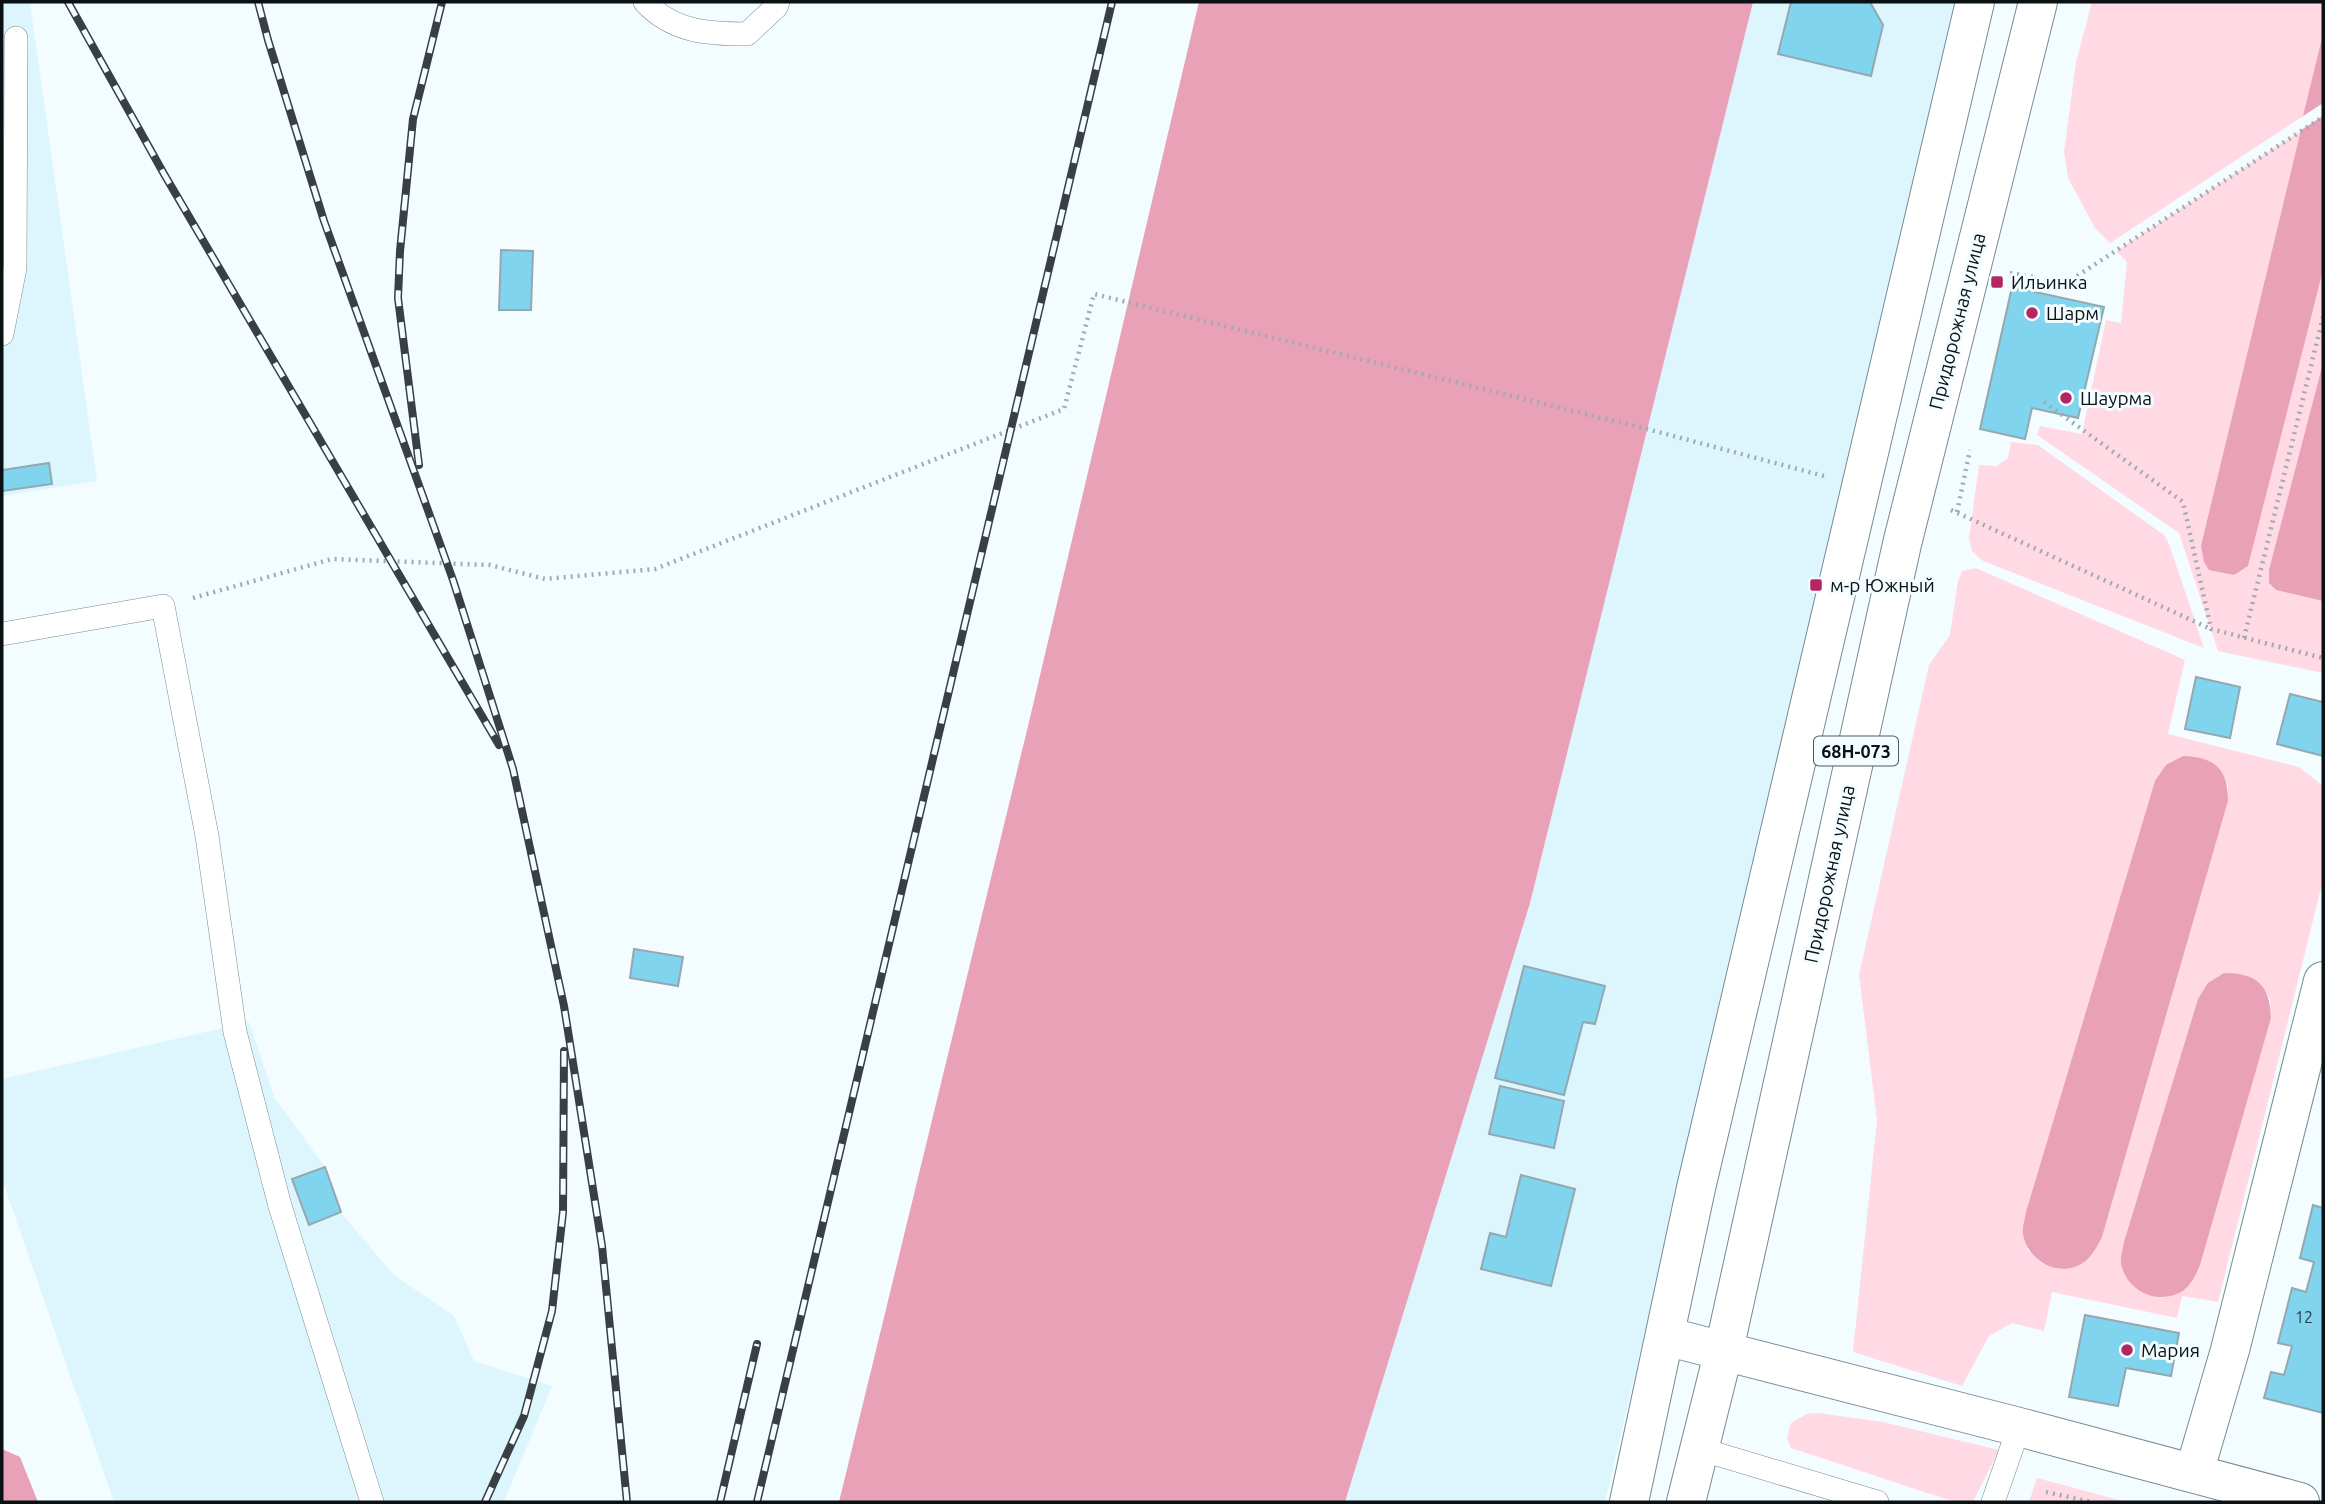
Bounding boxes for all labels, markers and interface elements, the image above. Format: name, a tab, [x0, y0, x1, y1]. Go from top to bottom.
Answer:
street label: Придорожная улица	[1924, 230, 1990, 412]
place label: Ильинка	[2011, 271, 2087, 293]
marker: Ильинка	[1989, 274, 2005, 290]
place label: Шарм	[2046, 302, 2099, 324]
marker: Шарм	[2024, 305, 2040, 321]
place label: Шаурма	[2080, 387, 2152, 409]
marker: Шаурма	[2058, 390, 2074, 406]
place label: м-р Южный	[1830, 574, 1935, 596]
marker: м-р Южный	[1808, 577, 1824, 593]
road number: 68Н-073	[1814, 736, 1898, 766]
street label: Придорожная улица	[1799, 783, 1859, 965]
house number: 12	[2295, 1308, 2313, 1326]
place label: Мария	[2141, 1339, 2200, 1361]
marker: Мария	[2119, 1342, 2135, 1358]

